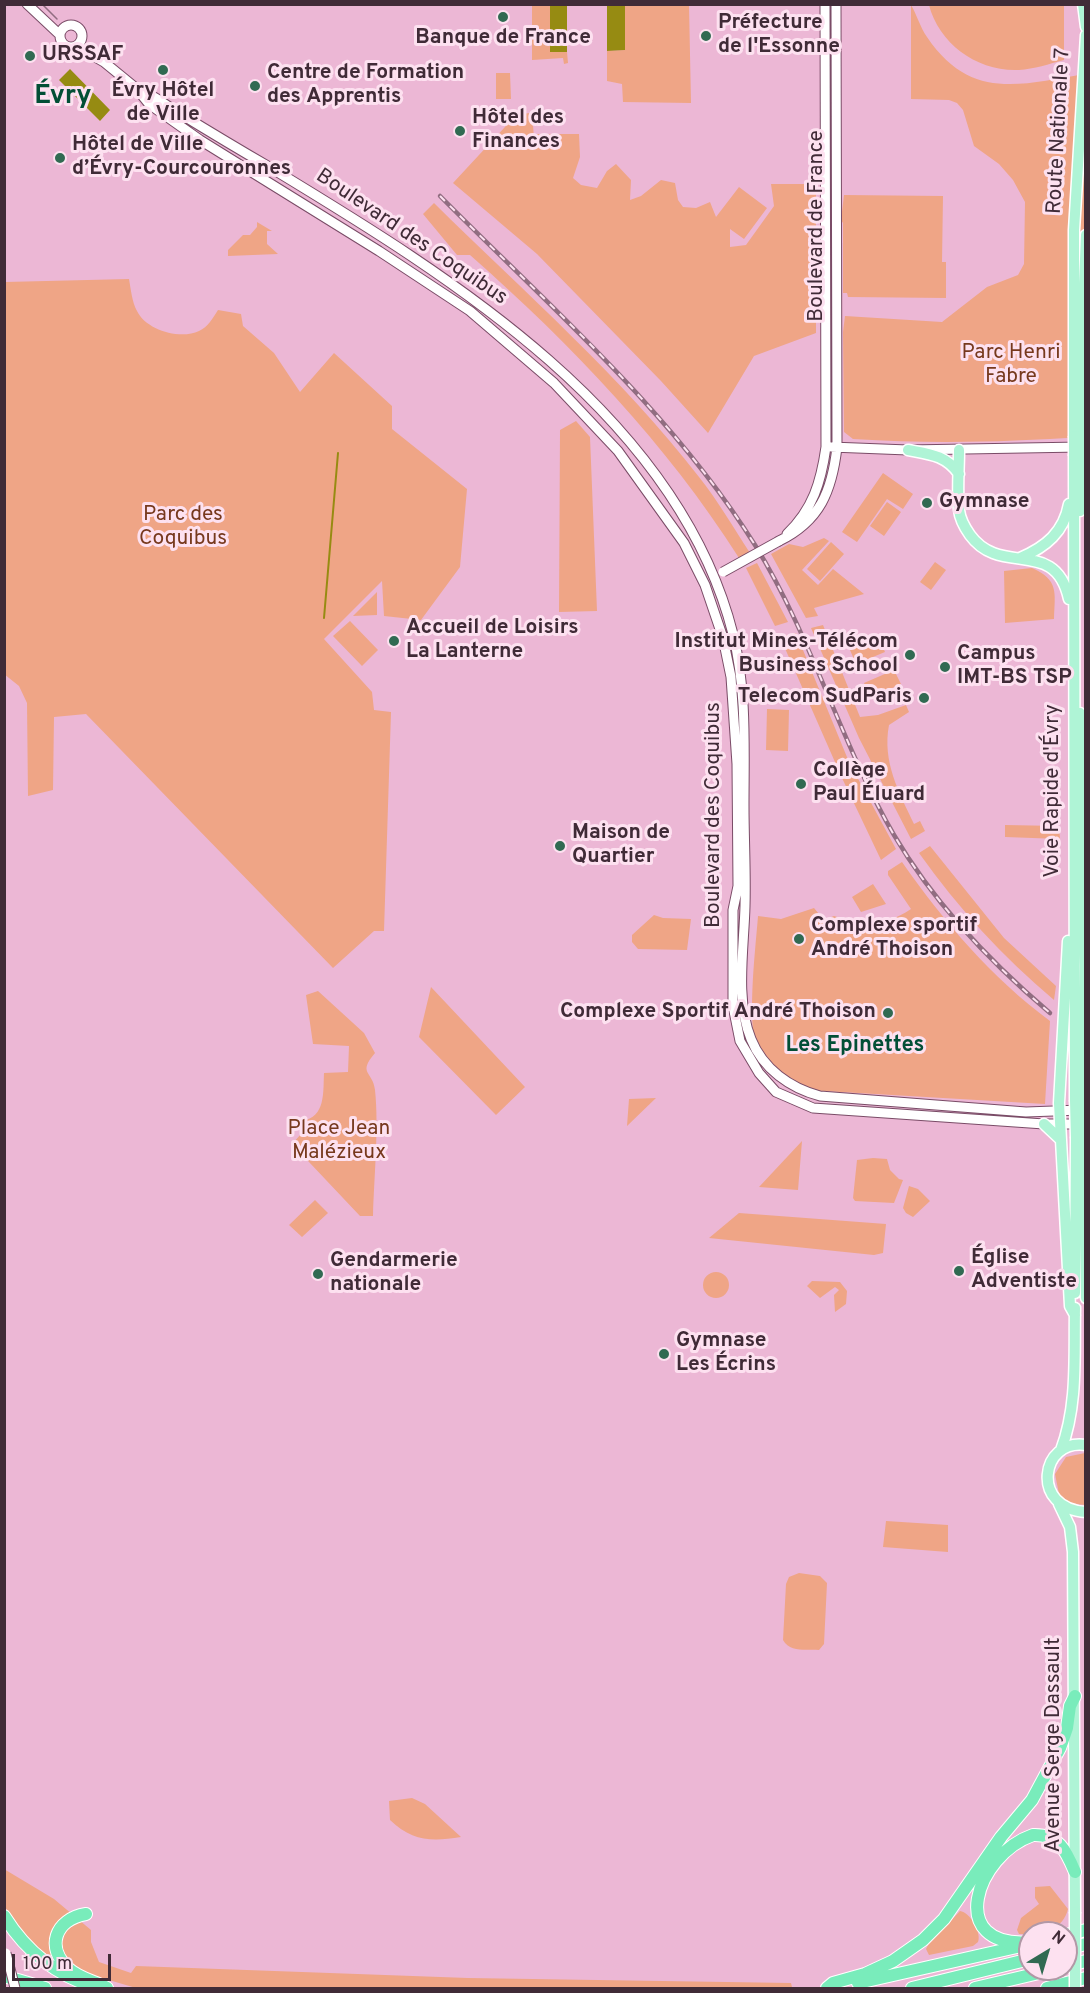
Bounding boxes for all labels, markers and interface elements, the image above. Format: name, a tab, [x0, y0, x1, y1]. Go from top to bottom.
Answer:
marker: Banque de France	[496, 10, 510, 24]
place label: Préfecture de l'Essonne	[718, 11, 840, 61]
place label: Banque de France	[415, 26, 591, 52]
marker: Préfecture de l'Essonne	[699, 29, 713, 43]
place label: URSSAF	[42, 43, 123, 69]
street label: Route Nationale 7	[1043, 47, 1077, 215]
marker: URSSAF	[23, 49, 37, 63]
place label: Centre de Formation des Apprentis	[267, 61, 464, 111]
marker: Évry Hôtel de Ville	[156, 63, 170, 77]
place label: Évry Hôtel de Ville	[112, 79, 214, 129]
marker: Centre de Formation des Apprentis	[248, 79, 262, 93]
district label: Évry	[34, 82, 92, 114]
place label: Hôtel des Finances	[472, 106, 564, 156]
marker: Hôtel des Finances	[453, 124, 467, 138]
street label: Boulevard de France	[805, 130, 831, 322]
place label: Hôtel de Ville d’Évry-Courcouronnes	[72, 133, 291, 183]
marker: Hôtel de Ville d’Évry-Courcouronnes	[53, 151, 67, 165]
street label: Boulevard des Coquibus	[310, 164, 512, 312]
park label: Parc Henri Fabre	[962, 341, 1060, 391]
place label: Gymnase	[939, 490, 1030, 516]
marker: Gymnase	[920, 496, 934, 510]
park label: Parc des Coquibus	[139, 503, 227, 553]
place label: Accueil de Loisirs La Lanterne	[406, 616, 579, 666]
place label: Institut Mines-Télécom Business School	[674, 630, 898, 680]
marker: Accueil de Loisirs La Lanterne	[387, 634, 401, 648]
place label: Campus IMT-BS TSP	[957, 642, 1072, 692]
marker: Institut Mines-Télécom Business School	[903, 648, 917, 662]
marker: Campus IMT-BS TSP	[938, 660, 952, 674]
place label: Telecom SudParis	[738, 685, 912, 711]
marker: Telecom SudParis	[917, 691, 931, 705]
street label: Boulevard des Coquibus	[702, 702, 728, 928]
street label: Voie Rapide d'Évry	[1041, 704, 1067, 878]
place label: Collège Paul Éluard	[813, 759, 925, 809]
marker: Collège Paul Éluard	[794, 777, 808, 791]
place label: Maison de Quartier	[572, 821, 670, 871]
marker: Maison de Quartier	[553, 839, 567, 853]
place label: Complexe sportif André Thoison	[811, 914, 977, 964]
marker: Complexe sportif André Thoison	[792, 932, 806, 946]
place label: Complexe Sportif André Thoison	[560, 1000, 876, 1026]
marker: Complexe Sportif André Thoison	[881, 1006, 895, 1020]
district label: Les Epinettes	[786, 1034, 924, 1060]
park label: Place Jean Malézieux	[288, 1117, 390, 1167]
place label: Église Adventiste	[971, 1246, 1077, 1296]
place label: Gendarmerie nationale	[330, 1249, 458, 1299]
marker: Église Adventiste	[952, 1264, 966, 1278]
marker: Gendarmerie nationale	[311, 1267, 325, 1281]
place label: Gymnase Les Écrins	[676, 1329, 776, 1379]
marker: Gymnase Les Écrins	[657, 1347, 671, 1361]
street label: Avenue Serge Dassault	[1042, 1637, 1068, 1853]
north arrow	[1018, 1921, 1078, 1981]
text: N	[1047, 1927, 1069, 1950]
scale bar	[15, 1942, 114, 1980]
text: 100 m	[23, 1953, 72, 1976]

